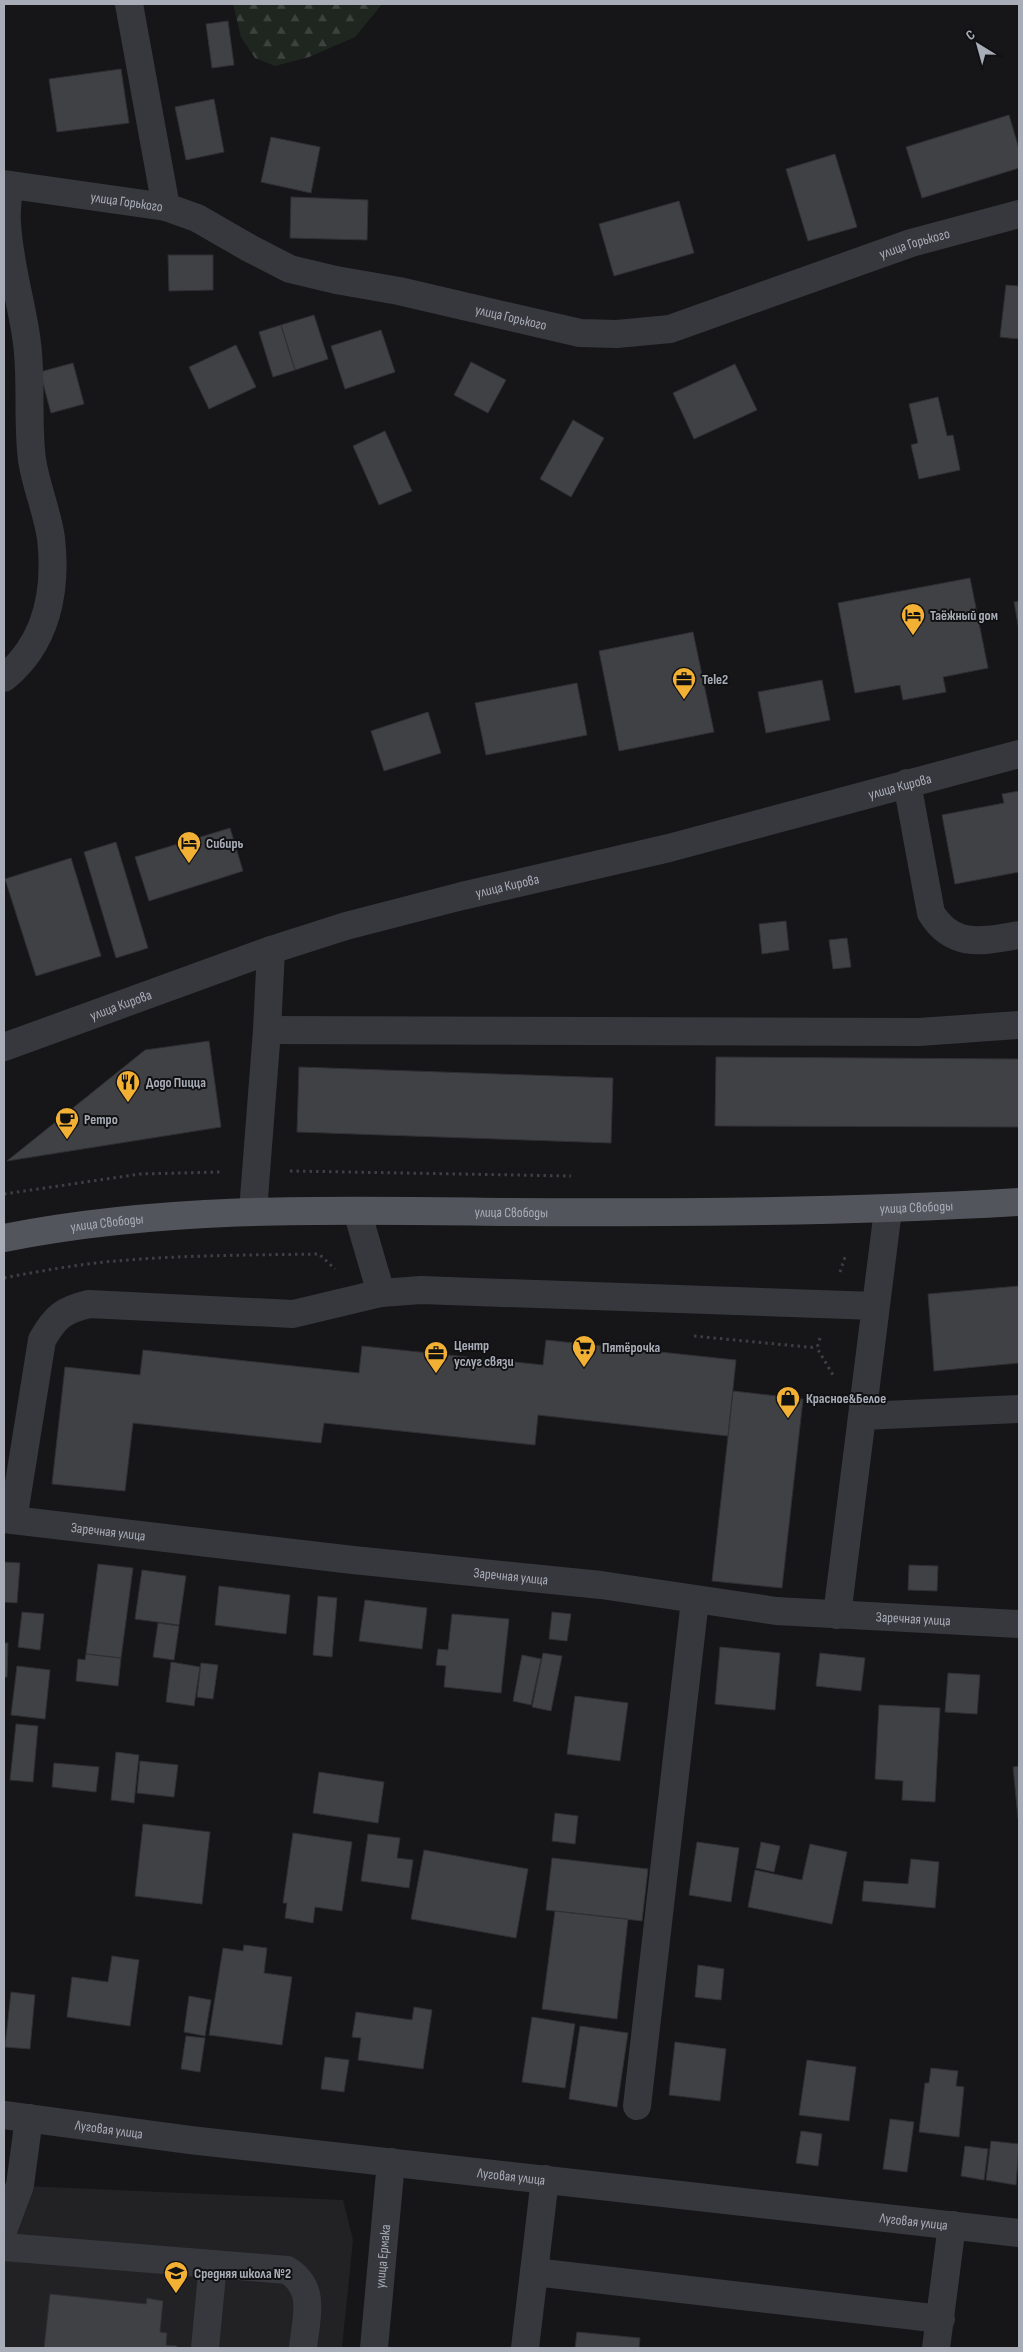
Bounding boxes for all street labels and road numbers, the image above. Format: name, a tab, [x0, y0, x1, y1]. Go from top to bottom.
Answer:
street label: улица Горького	[89, 188, 164, 215]
street label: улица Горького	[877, 225, 952, 263]
street label: улица Горького	[474, 301, 549, 334]
street label: улица Кирова	[866, 770, 933, 803]
street label: улица Кирова	[474, 870, 541, 902]
street label: улица Кирова	[87, 986, 154, 1024]
street label: улица Свободы	[879, 1197, 953, 1217]
street label: улица Свободы	[475, 1204, 548, 1221]
street label: улица Свободы	[69, 1210, 144, 1236]
street label: Заречная улица	[70, 1519, 146, 1545]
street label: Заречная улица	[473, 1564, 549, 1589]
street label: Заречная улица	[875, 1608, 951, 1629]
street label: Луговая улица	[73, 2117, 144, 2143]
street label: Луговая улица	[475, 2164, 546, 2189]
street label: Луговая улица	[878, 2209, 949, 2234]
street label: улица Ермака	[371, 2224, 394, 2289]

